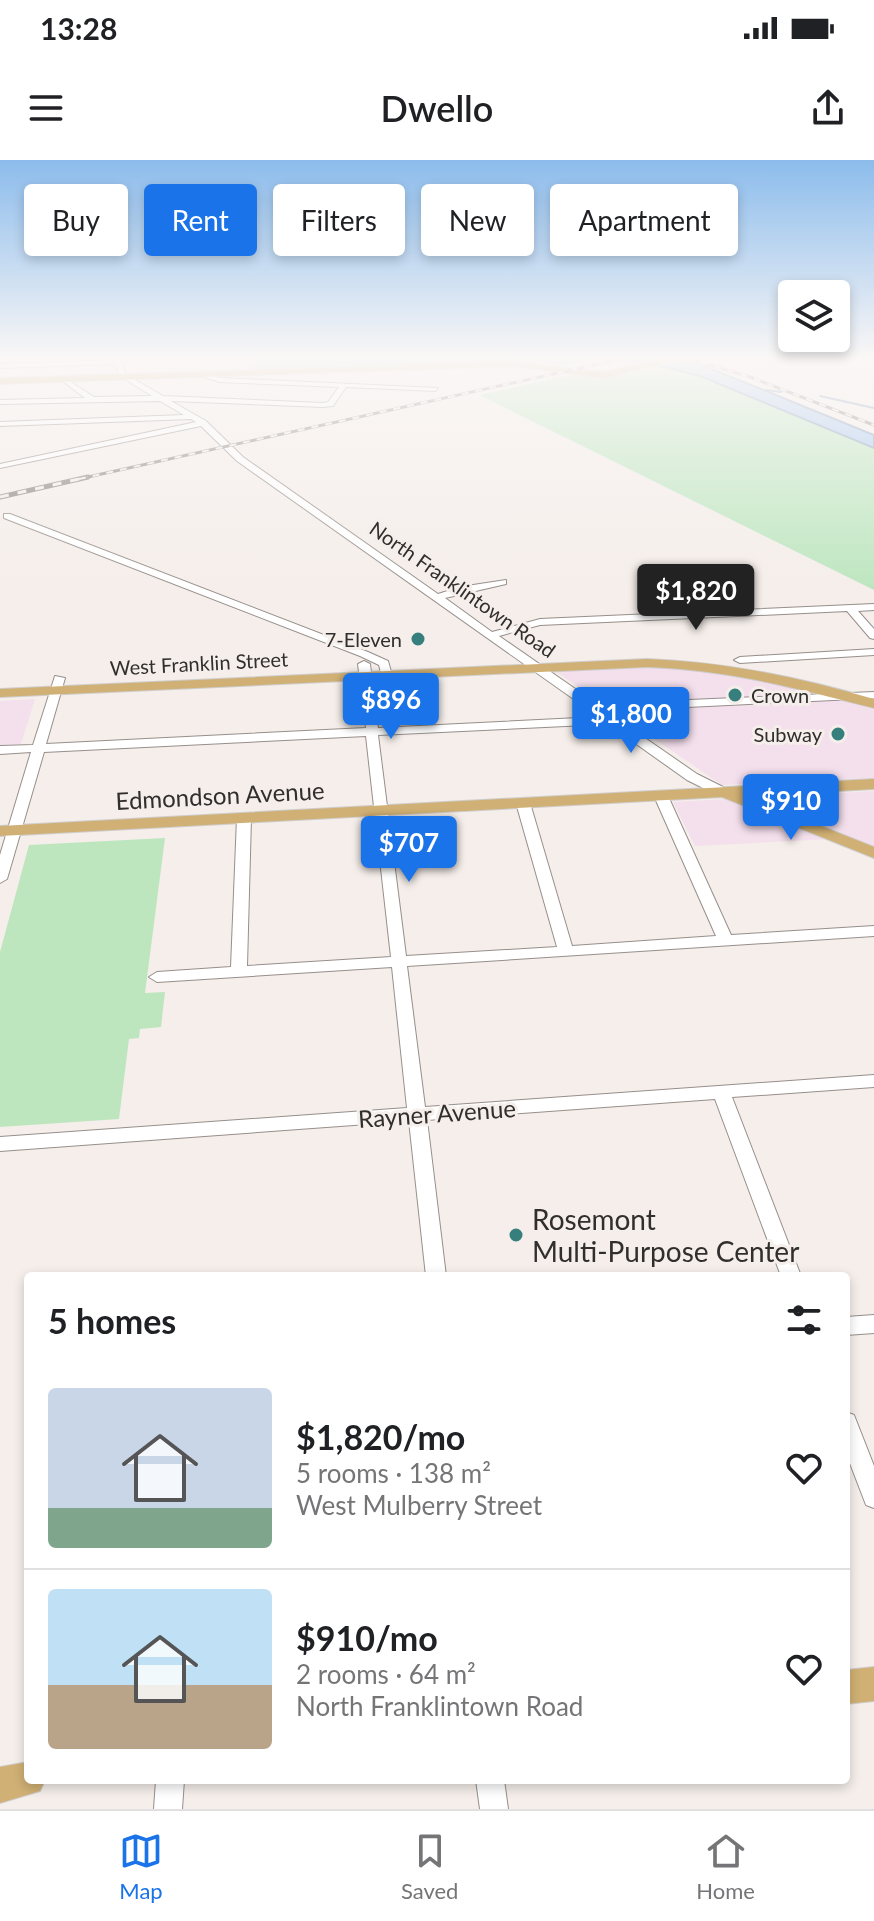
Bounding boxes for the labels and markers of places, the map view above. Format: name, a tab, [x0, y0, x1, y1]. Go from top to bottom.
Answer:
pin: $1,820	[631, 564, 761, 632]
place label: 7-Eleven	[325, 627, 402, 651]
marker: 7-Eleven	[409, 630, 427, 648]
pin: $896	[344, 673, 438, 741]
place label: Crown	[751, 683, 809, 707]
marker: Crown	[726, 686, 744, 704]
pin: $1,800	[566, 687, 696, 755]
place label: Subway	[754, 722, 823, 746]
marker: Subway	[829, 725, 847, 743]
pin: $910	[744, 774, 838, 842]
pin: $707	[362, 816, 456, 884]
place label: Rosemont Multi-Purpose Center	[532, 1202, 799, 1268]
marker: Rosemont Multi-Purpose Center	[507, 1226, 525, 1244]

